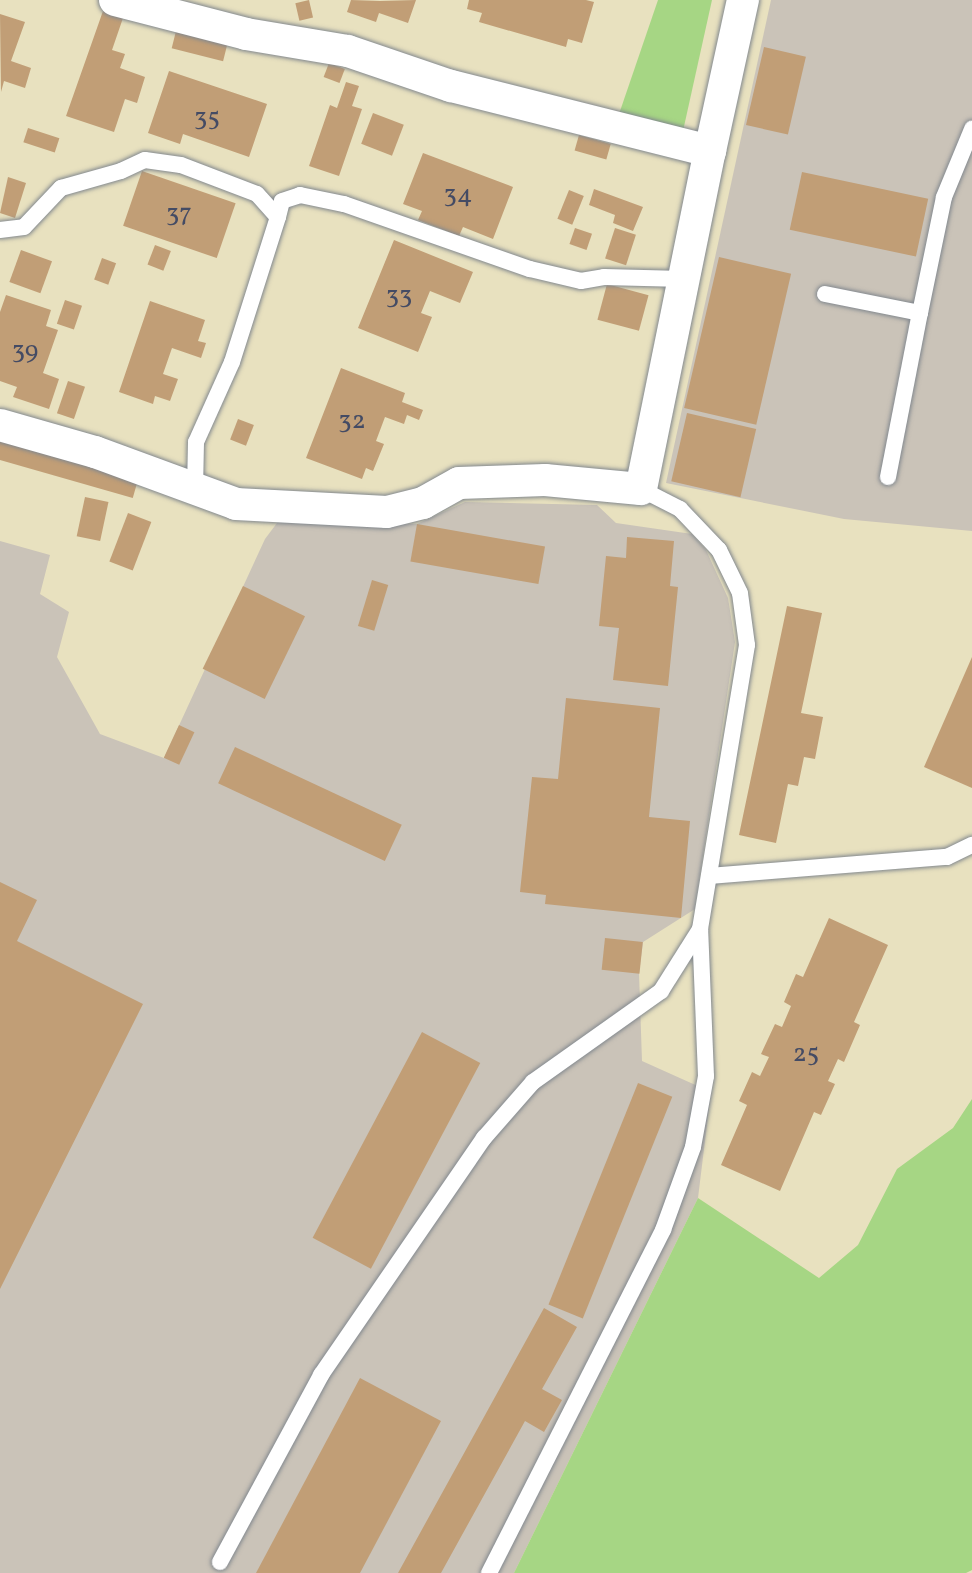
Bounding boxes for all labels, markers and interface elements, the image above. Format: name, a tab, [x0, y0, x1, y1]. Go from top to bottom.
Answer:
house number: 35	[194, 103, 220, 135]
house number: 34	[444, 180, 472, 212]
house number: 37	[166, 199, 192, 231]
house number: 33	[386, 281, 412, 313]
house number: 39	[12, 336, 38, 368]
house number: 32	[338, 406, 366, 438]
house number: 25	[793, 1039, 819, 1071]

